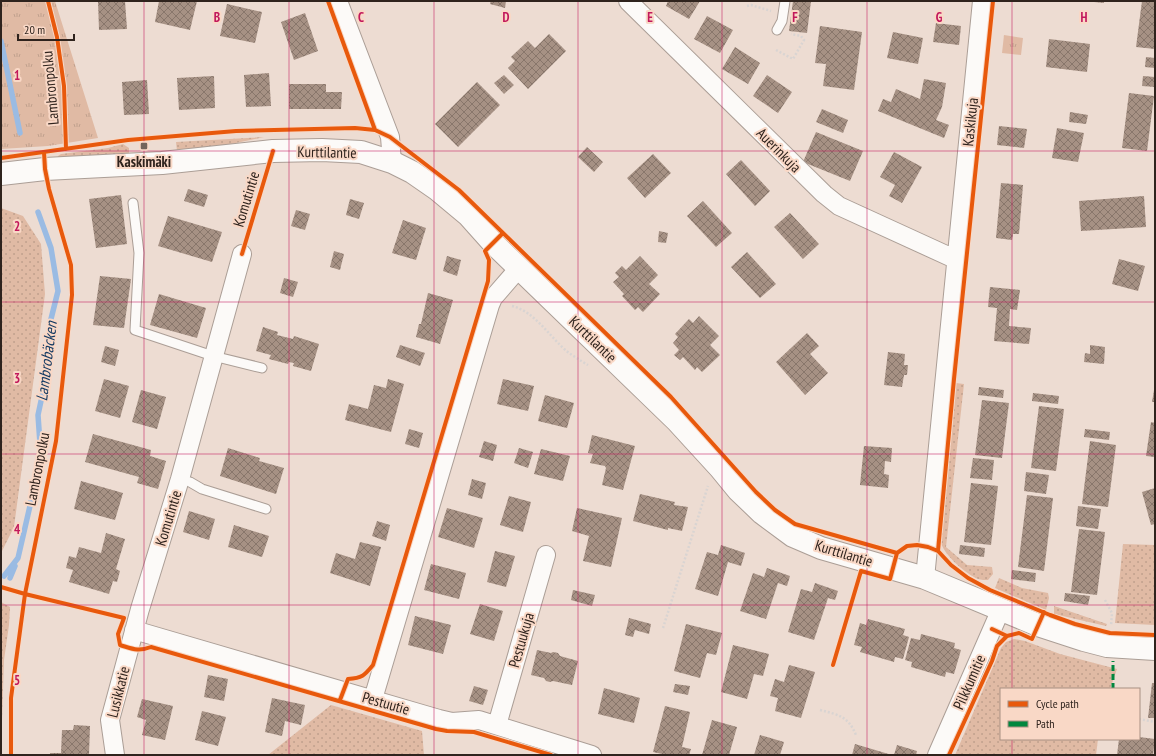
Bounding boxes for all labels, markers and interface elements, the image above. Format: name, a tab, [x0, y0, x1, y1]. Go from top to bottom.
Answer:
text: B	[214, 9, 220, 26]
text: C	[358, 9, 364, 26]
text: D	[503, 9, 510, 26]
text: E	[647, 9, 653, 26]
text: F	[792, 9, 798, 26]
text: G	[936, 9, 943, 26]
text: H	[1081, 9, 1088, 26]
scale bar	[18, 16, 74, 42]
text: 20 m	[24, 22, 45, 37]
street label: Lambronpolku	[37, 50, 63, 126]
text: 1	[14, 67, 20, 84]
street label: Kaskikuja	[958, 97, 982, 147]
street label: Auerinkuja	[753, 124, 805, 176]
marker: Kaskimäki	[139, 141, 149, 151]
street label: Kurttilantie	[297, 142, 357, 162]
place label: Kaskimäki	[117, 152, 171, 171]
street label: Komutintie	[229, 169, 263, 229]
text: 2	[14, 218, 20, 235]
street label: Kurttilantie	[565, 312, 621, 366]
water label: Lambrobäcken	[31, 319, 61, 402]
text: 3	[14, 370, 20, 387]
street label: Lambronpolku	[21, 431, 53, 507]
street label: Komutintie	[151, 488, 185, 548]
text: 4	[14, 521, 21, 538]
street label: Kurttilantie	[813, 535, 875, 571]
street label: Pestuukuja	[504, 610, 538, 670]
street label: Pilkkumitie	[948, 652, 990, 712]
street label: Lusikkatie	[102, 664, 134, 720]
text: 5	[14, 672, 20, 689]
street label: Pestuutie	[360, 687, 412, 719]
legend	[1000, 688, 1140, 740]
text: Cycle path	[1036, 696, 1079, 711]
text: Path	[1036, 716, 1054, 731]

